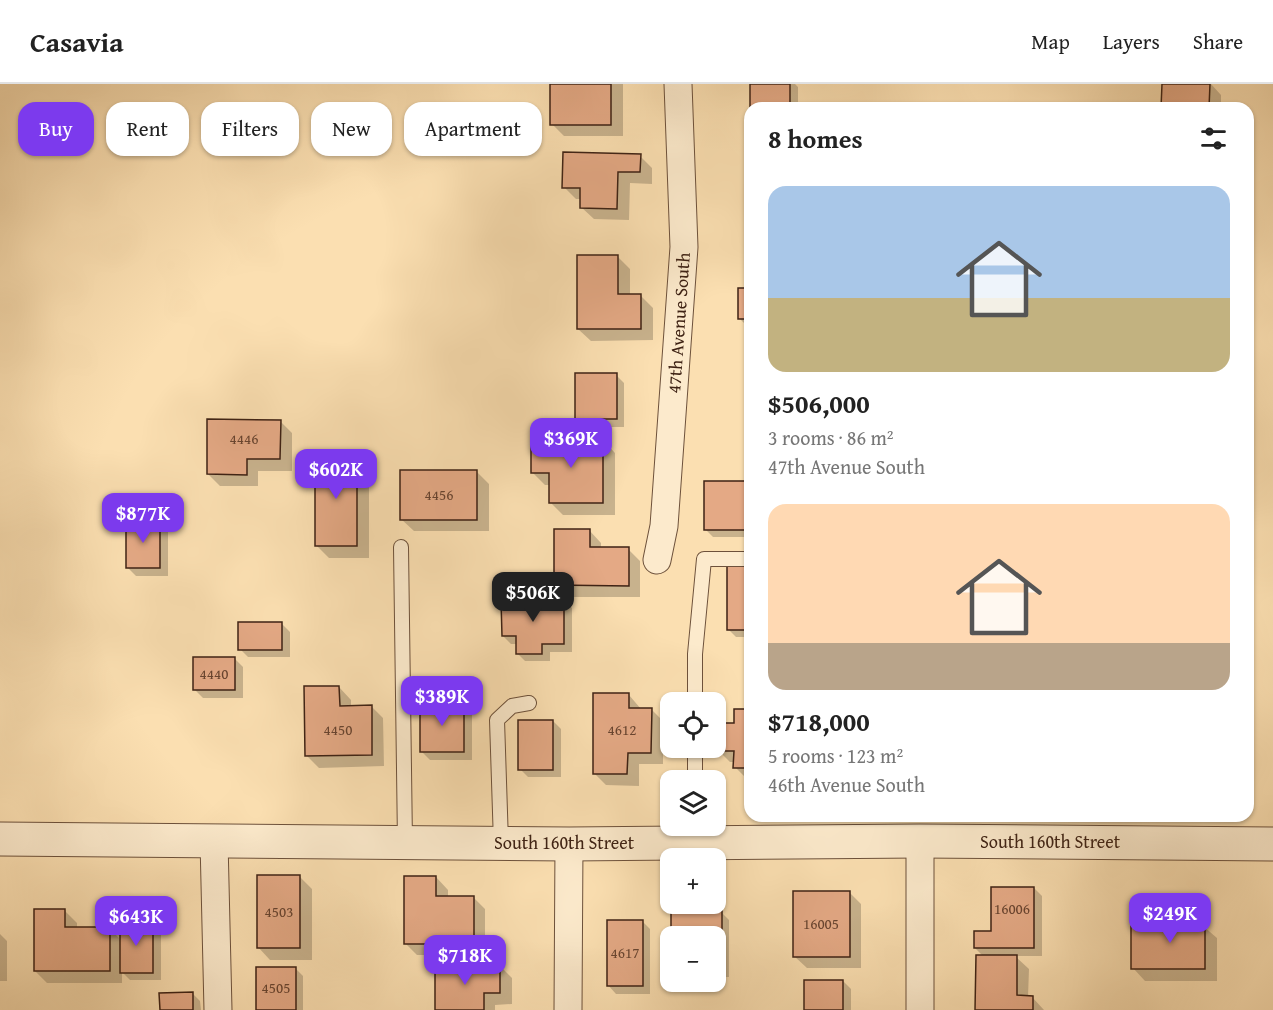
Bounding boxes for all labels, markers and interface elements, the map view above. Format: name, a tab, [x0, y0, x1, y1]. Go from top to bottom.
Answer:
text: Casavia	[30, 21, 124, 62]
text: Map	[1031, 26, 1070, 57]
text: Layers	[1103, 26, 1160, 57]
text: Share	[1193, 26, 1243, 57]
chip: Buy	[18, 102, 94, 156]
chip: Rent	[106, 102, 189, 156]
chip: Filters	[201, 102, 299, 156]
chip: New	[311, 102, 392, 156]
chip: Apartment	[404, 102, 542, 156]
text: 8 homes	[768, 119, 863, 158]
icon: filters	[1197, 122, 1230, 155]
icon: home	[945, 225, 1053, 333]
street label: 47th Avenue South	[660, 252, 697, 394]
text: $506,000	[768, 384, 870, 423]
pin: $369K	[529, 418, 613, 469]
text: $369K	[544, 423, 598, 452]
text: 3 rooms · 86 m²	[768, 423, 894, 452]
house number: 4446	[230, 428, 258, 449]
pin: $602K	[294, 449, 378, 500]
text: 47th Avenue South	[768, 452, 925, 481]
text: $602K	[309, 454, 363, 483]
house number: 4456	[425, 484, 453, 505]
pin: $877K	[101, 493, 185, 544]
text: $877K	[116, 498, 170, 527]
icon: home	[945, 543, 1053, 651]
pin: $506K	[491, 572, 575, 623]
text: $506K	[506, 577, 560, 606]
house number: 4440	[200, 663, 228, 684]
pin: $389K	[400, 676, 484, 727]
text: $389K	[415, 681, 469, 710]
map controls	[660, 692, 726, 992]
button: locate	[660, 692, 726, 758]
text: $718,000	[768, 702, 870, 741]
house number: 4450	[324, 719, 352, 740]
house number: 4612	[608, 719, 636, 740]
text: 5 rooms · 123 m²	[768, 741, 903, 770]
button: layers	[660, 770, 726, 836]
text: 46th Avenue South	[768, 770, 925, 799]
street label: South 160th Street	[980, 828, 1121, 855]
street label: South 160th Street	[494, 829, 635, 856]
button: +	[660, 848, 726, 914]
pin: $249K	[1128, 893, 1212, 944]
pin: $643K	[94, 896, 178, 947]
house number: 16006	[994, 898, 1030, 919]
text: $249K	[1143, 898, 1197, 927]
text: $643K	[109, 901, 163, 930]
house number: 4503	[265, 901, 293, 922]
house number: 16005	[803, 913, 839, 934]
button: −	[660, 926, 726, 992]
pin: $718K	[423, 935, 507, 986]
text: $718K	[438, 940, 492, 969]
house number: 4617	[611, 942, 639, 963]
house number: 4505	[262, 977, 290, 998]

